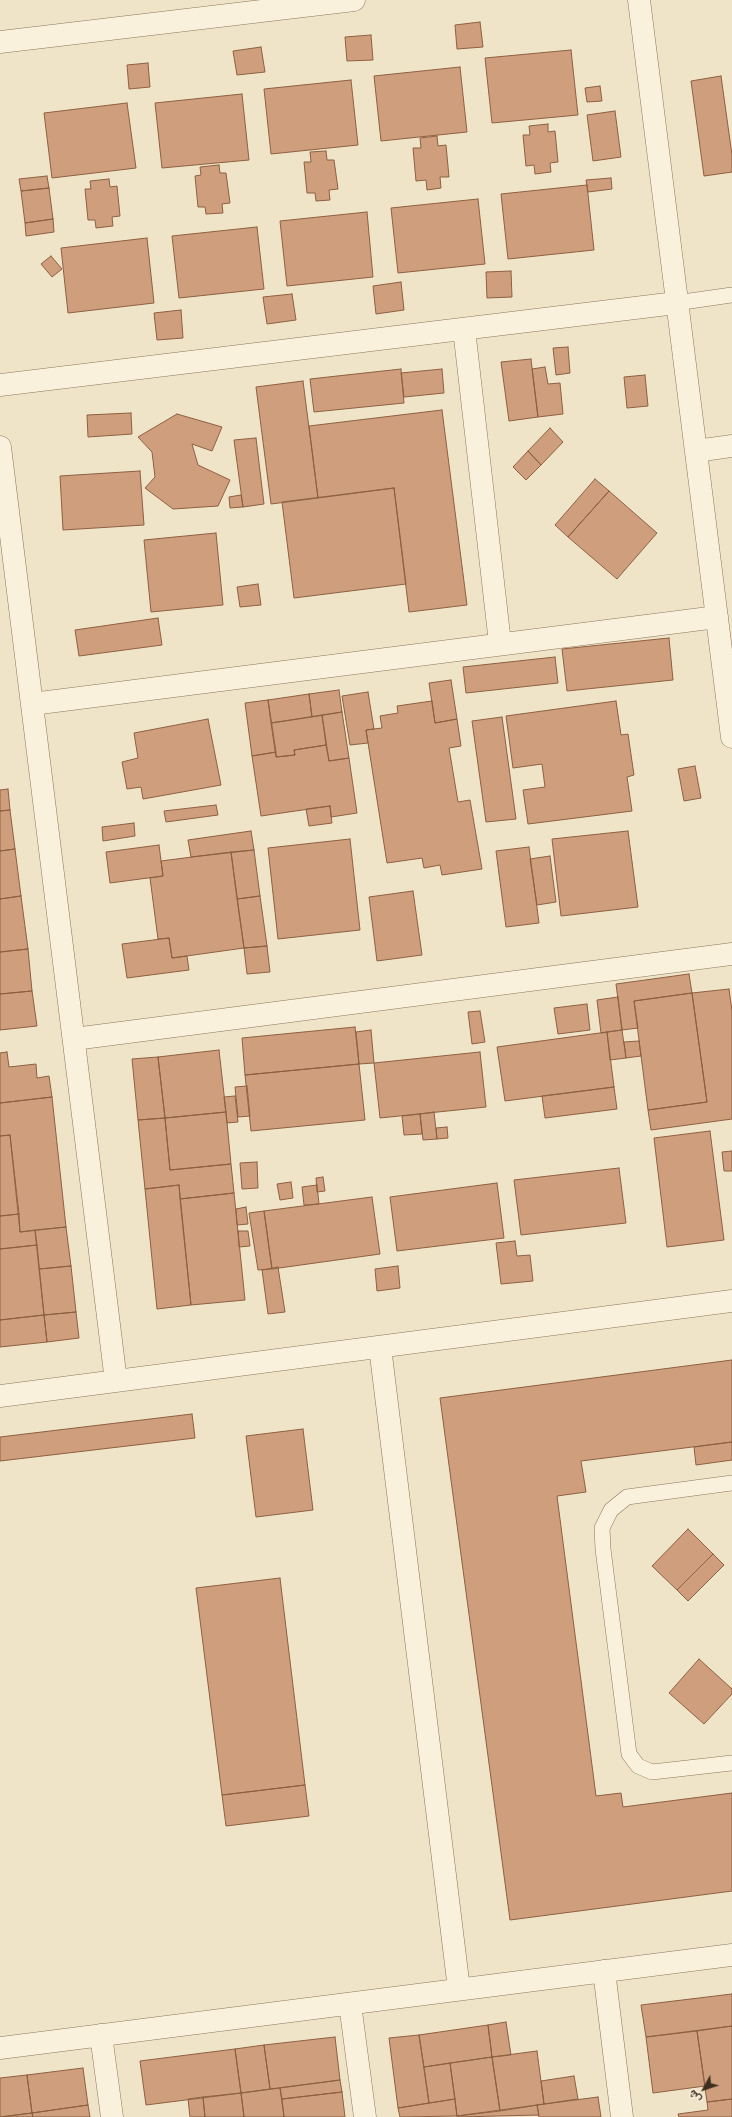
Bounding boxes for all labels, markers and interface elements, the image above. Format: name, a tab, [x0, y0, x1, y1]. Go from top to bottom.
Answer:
north arrow	[684, 2069, 724, 2109]
text: ش	[684, 2087, 704, 2107]

